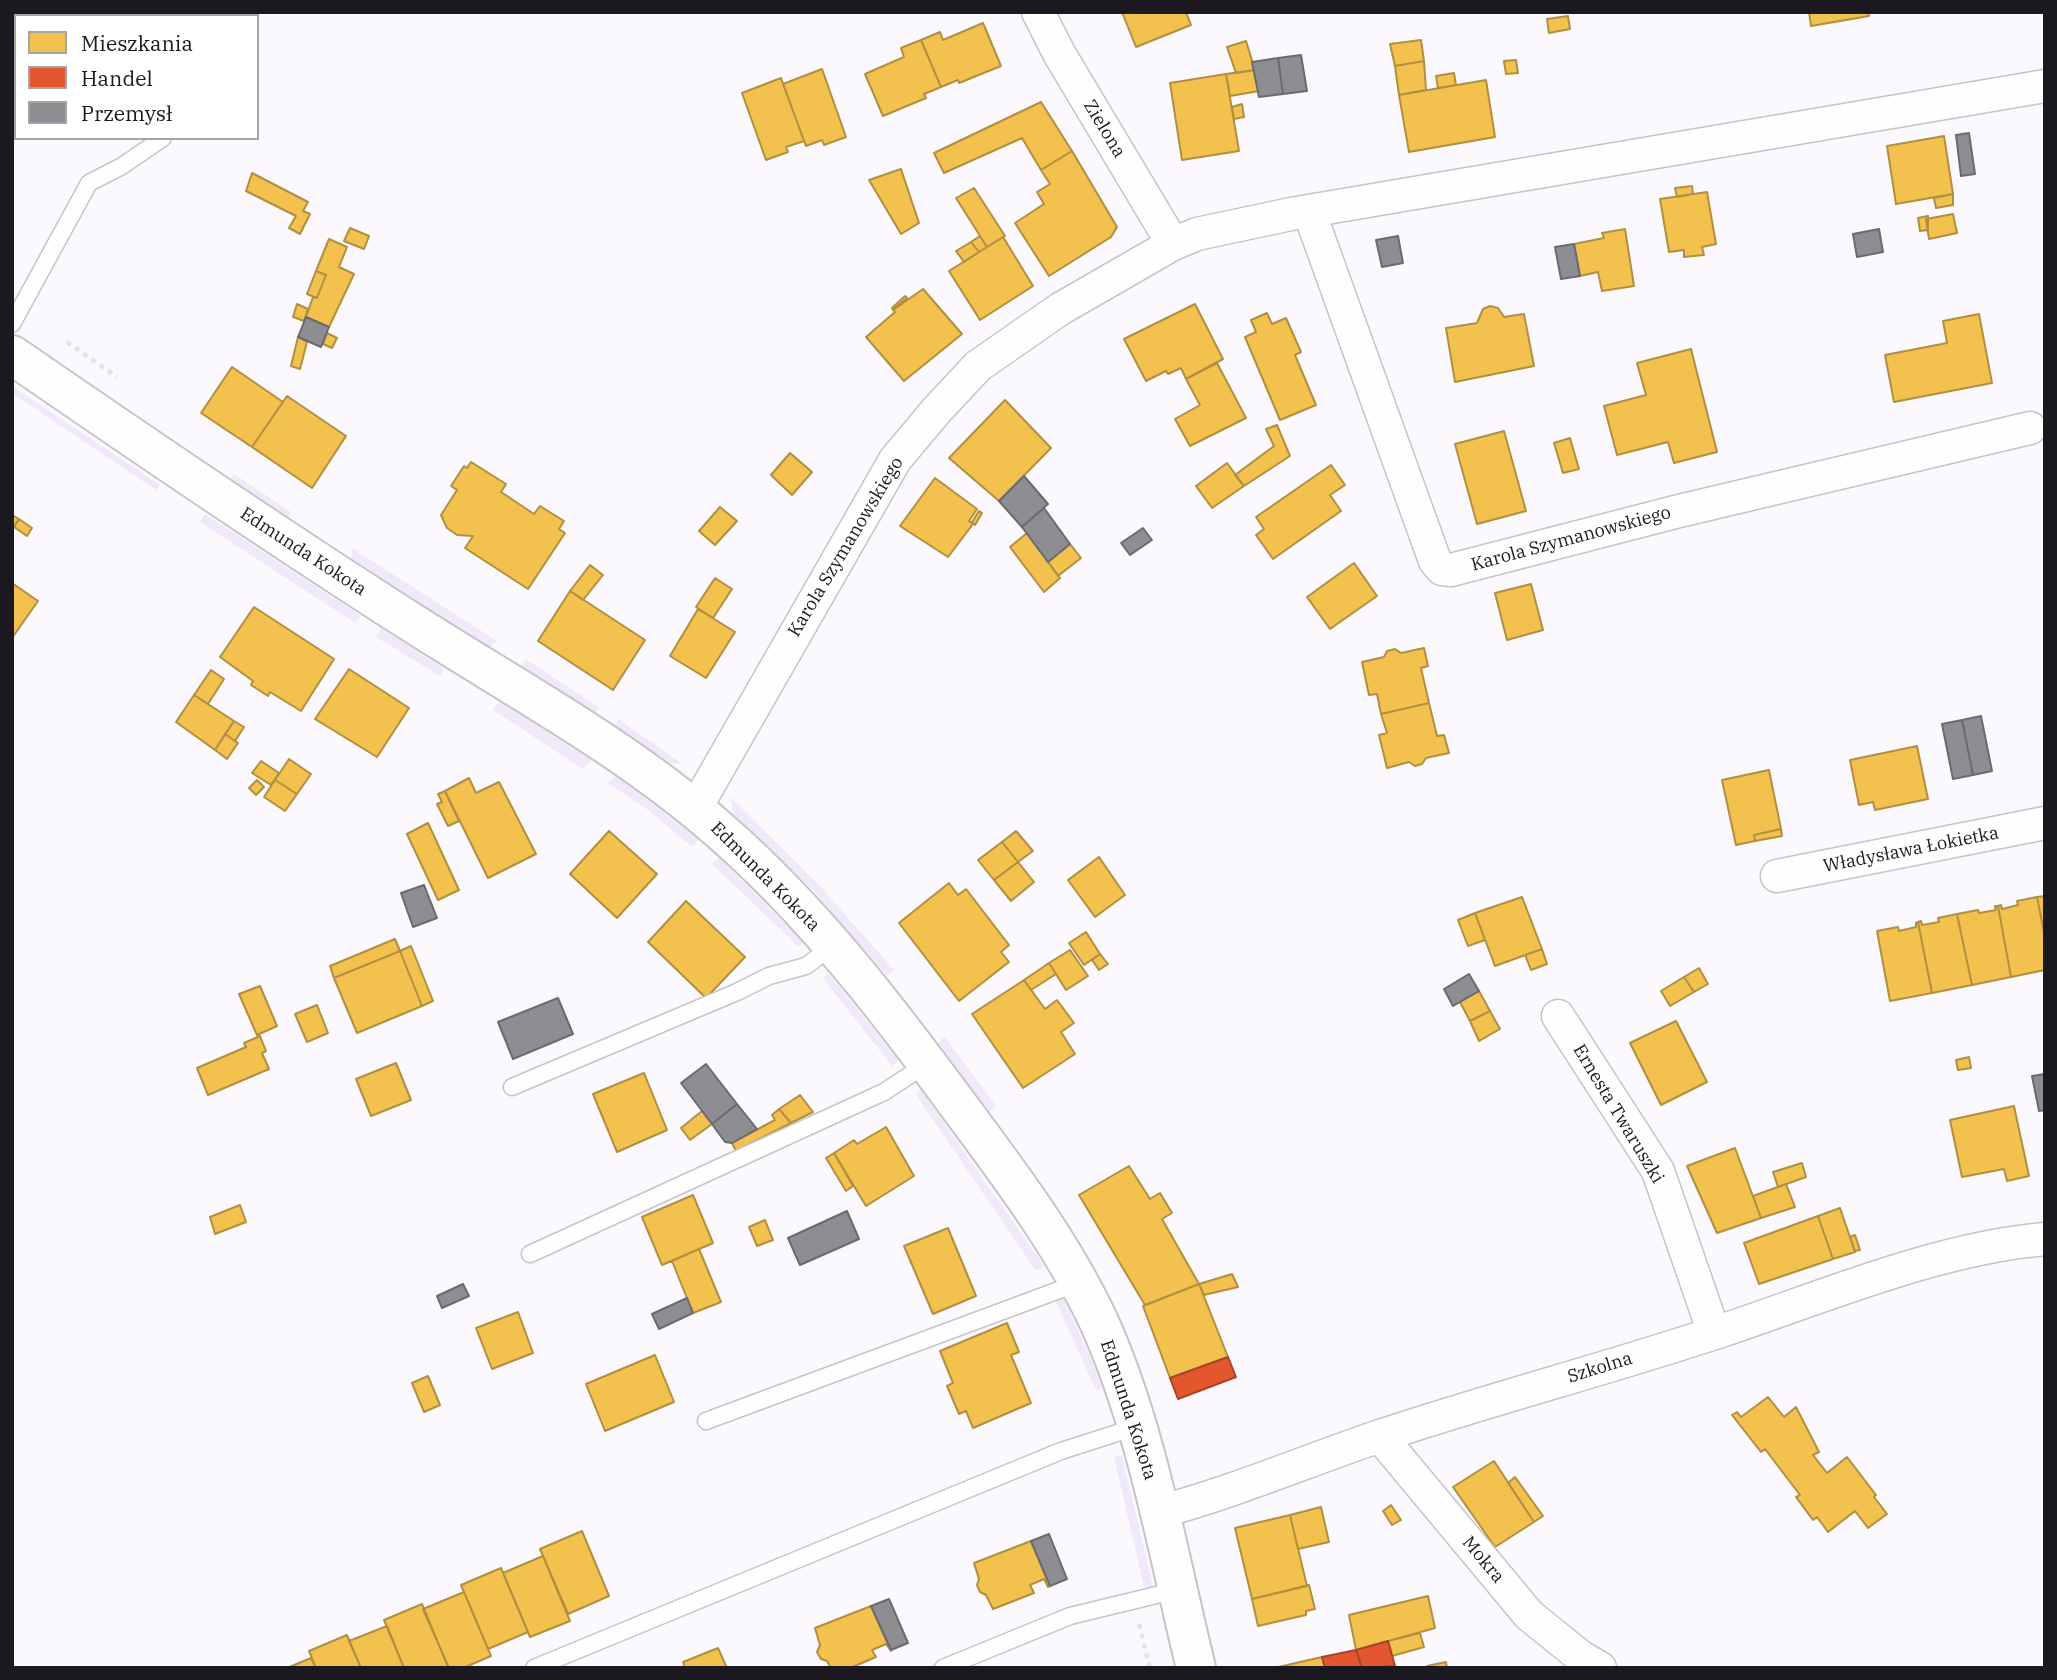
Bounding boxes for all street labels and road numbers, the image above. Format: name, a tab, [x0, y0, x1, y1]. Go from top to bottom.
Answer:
street label: Zielona	[1078, 96, 1130, 162]
street label: Karola Szymanowskiego	[784, 453, 908, 641]
street label: Karola Szymanowskiego	[1469, 502, 1673, 576]
street label: Edmunda Kokota	[236, 503, 370, 601]
street label: Edmunda Kokota	[706, 818, 824, 936]
street label: Władysława Łokietka	[1821, 822, 2001, 878]
street label: Ernesta Twaruszki	[1568, 1041, 1668, 1187]
street label: Edmunda Kokota	[1095, 1337, 1161, 1483]
street label: Szkolna	[1565, 1348, 1635, 1388]
street label: Mokra	[1457, 1532, 1509, 1588]

